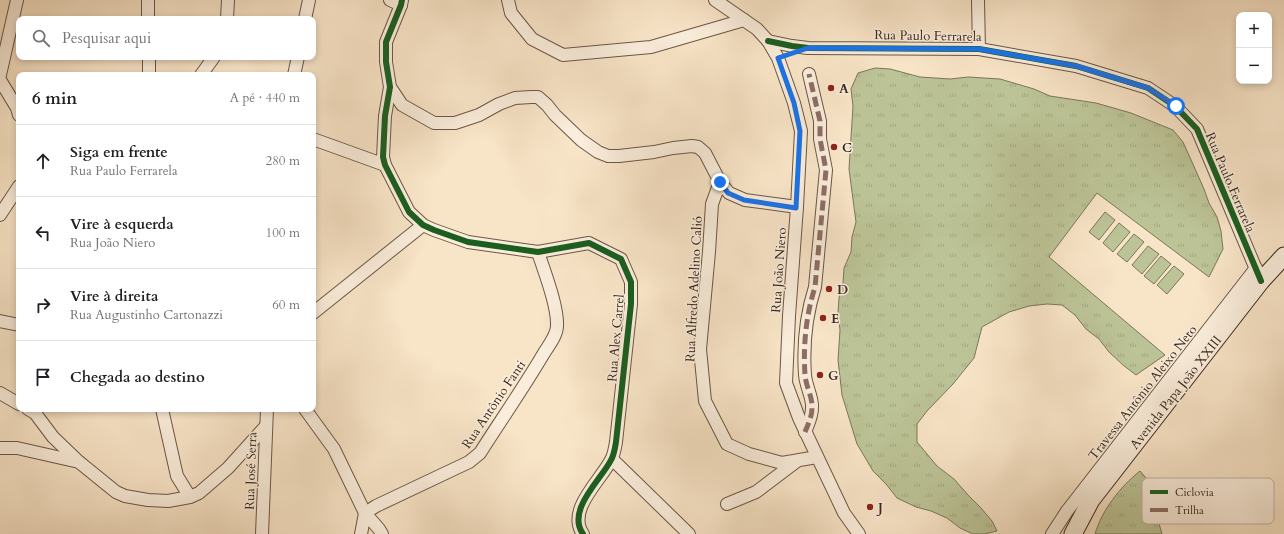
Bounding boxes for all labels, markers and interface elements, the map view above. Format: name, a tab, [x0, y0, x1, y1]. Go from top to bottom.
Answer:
map controls	[1236, 12, 1272, 84]
button: +	[1236, 12, 1272, 48]
search box	[16, 16, 316, 60]
street label: Rua Paulo Ferrarela	[874, 26, 982, 46]
icon: search	[30, 27, 52, 49]
text: Pesquisar aqui	[62, 28, 151, 48]
button: −	[1236, 48, 1272, 84]
place label: A	[839, 80, 849, 98]
marker: A	[826, 83, 836, 93]
text: 6 min	[32, 87, 77, 110]
text: A pé · 440 m	[230, 89, 300, 107]
route start	[1167, 97, 1185, 115]
street label: Rua Paulo Ferrarela	[1201, 129, 1260, 236]
place label: C	[842, 139, 852, 157]
text: Siga em frente	[70, 142, 168, 162]
marker: C	[829, 142, 839, 152]
icon: ahead	[32, 150, 54, 172]
text: 280 m	[266, 152, 300, 170]
text: Rua Paulo Ferrarela	[70, 162, 178, 180]
route end	[711, 173, 729, 191]
text: Vire à esquerda	[70, 214, 174, 234]
street label: Rua Alfredo Adelino Calió	[681, 216, 707, 363]
icon: left	[32, 222, 54, 244]
text: 100 m	[266, 224, 300, 242]
street label: Rua João Niero	[767, 227, 791, 313]
text: Rua João Niero	[70, 234, 155, 252]
place label: D	[837, 281, 848, 299]
marker: D	[824, 284, 834, 294]
text: Vire à direita	[70, 286, 158, 306]
street label: Rua Alex Carrel	[603, 293, 629, 383]
icon: right	[32, 294, 54, 316]
text: 60 m	[272, 296, 300, 314]
text: Rua Augustinho Cartonazzi	[70, 306, 223, 324]
place label: E	[831, 310, 839, 328]
marker: E	[818, 313, 828, 323]
street label: Travessa Antônio Aleixo Neto	[1084, 321, 1201, 464]
street label: Avenida Papa João XXIII	[1126, 332, 1226, 453]
street label: Rua Antônio Fanti	[458, 357, 530, 452]
icon: arrive	[32, 366, 54, 388]
text: Chegada ao destino	[70, 367, 205, 387]
place label: G	[828, 367, 839, 385]
marker: G	[815, 370, 825, 380]
street label: Rua José Serra	[241, 431, 261, 510]
legend	[1142, 478, 1274, 524]
text: Ciclovia	[1175, 485, 1214, 500]
place label: J	[876, 499, 883, 517]
marker: J	[865, 502, 875, 512]
text: Trilha	[1175, 503, 1204, 518]

